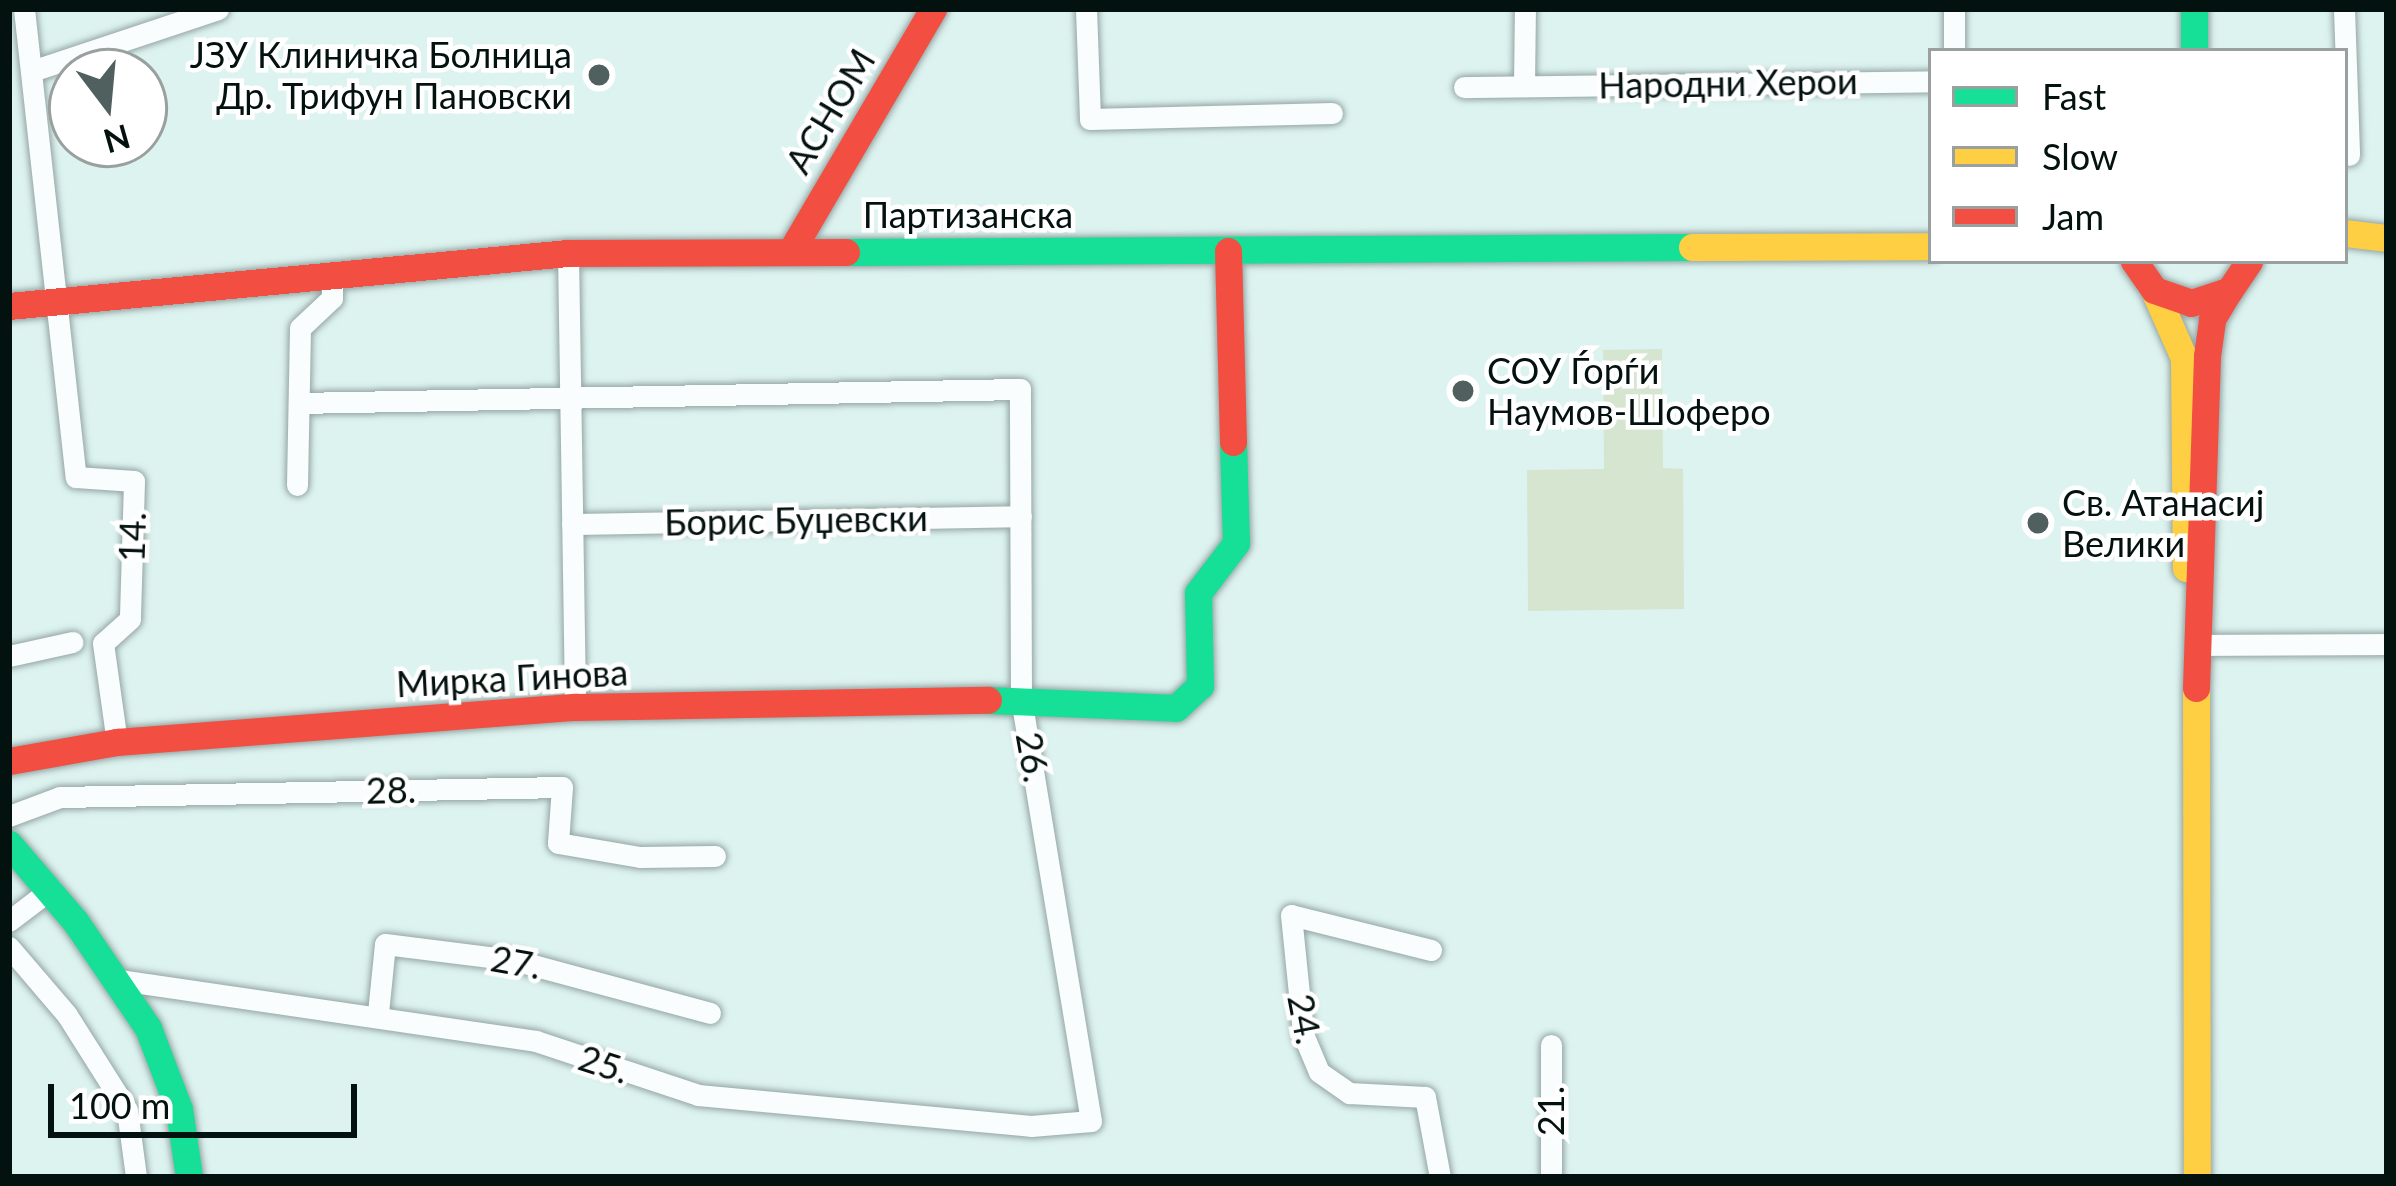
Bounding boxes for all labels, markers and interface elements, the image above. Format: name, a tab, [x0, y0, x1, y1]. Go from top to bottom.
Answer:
place label: ЈЗУ Клиничка Болница Др. Трифун Пановски	[190, 32, 572, 117]
street label: АСНОМ	[776, 41, 884, 181]
north arrow	[48, 48, 168, 168]
legend	[1928, 48, 2348, 264]
marker: ЈЗУ Клиничка Болница Др. Трифун Пановски	[583, 59, 615, 91]
street label: Народни Херои	[1598, 59, 1858, 107]
text: Fast	[2042, 74, 2106, 118]
text: N	[99, 117, 135, 162]
text: Slow	[2042, 134, 2118, 178]
street label: Партизанска	[863, 193, 1073, 237]
text: Jam	[2042, 194, 2104, 238]
place label: СОУ Ѓорѓи Наумов-Шоферо	[1487, 348, 1771, 433]
marker: СОУ Ѓорѓи Наумов-Шоферо	[1450, 378, 1476, 404]
place label: Св. Атанасиј Велики	[2062, 480, 2264, 565]
street label: Борис Буџевски	[664, 496, 928, 544]
marker: Св. Атанасиј Велики	[2025, 510, 2051, 536]
street label: 14.	[110, 511, 154, 563]
street label: Мирка Гинова	[395, 650, 629, 706]
street label: 26.	[1007, 729, 1059, 785]
street label: 28.	[365, 768, 417, 812]
street label: 27.	[488, 936, 544, 988]
street label: 24.	[1279, 990, 1331, 1048]
street label: 25.	[573, 1036, 635, 1092]
scale bar	[54, 1060, 363, 1134]
text: 100 m	[69, 1083, 170, 1127]
street label: 21.	[1529, 1086, 1573, 1136]

